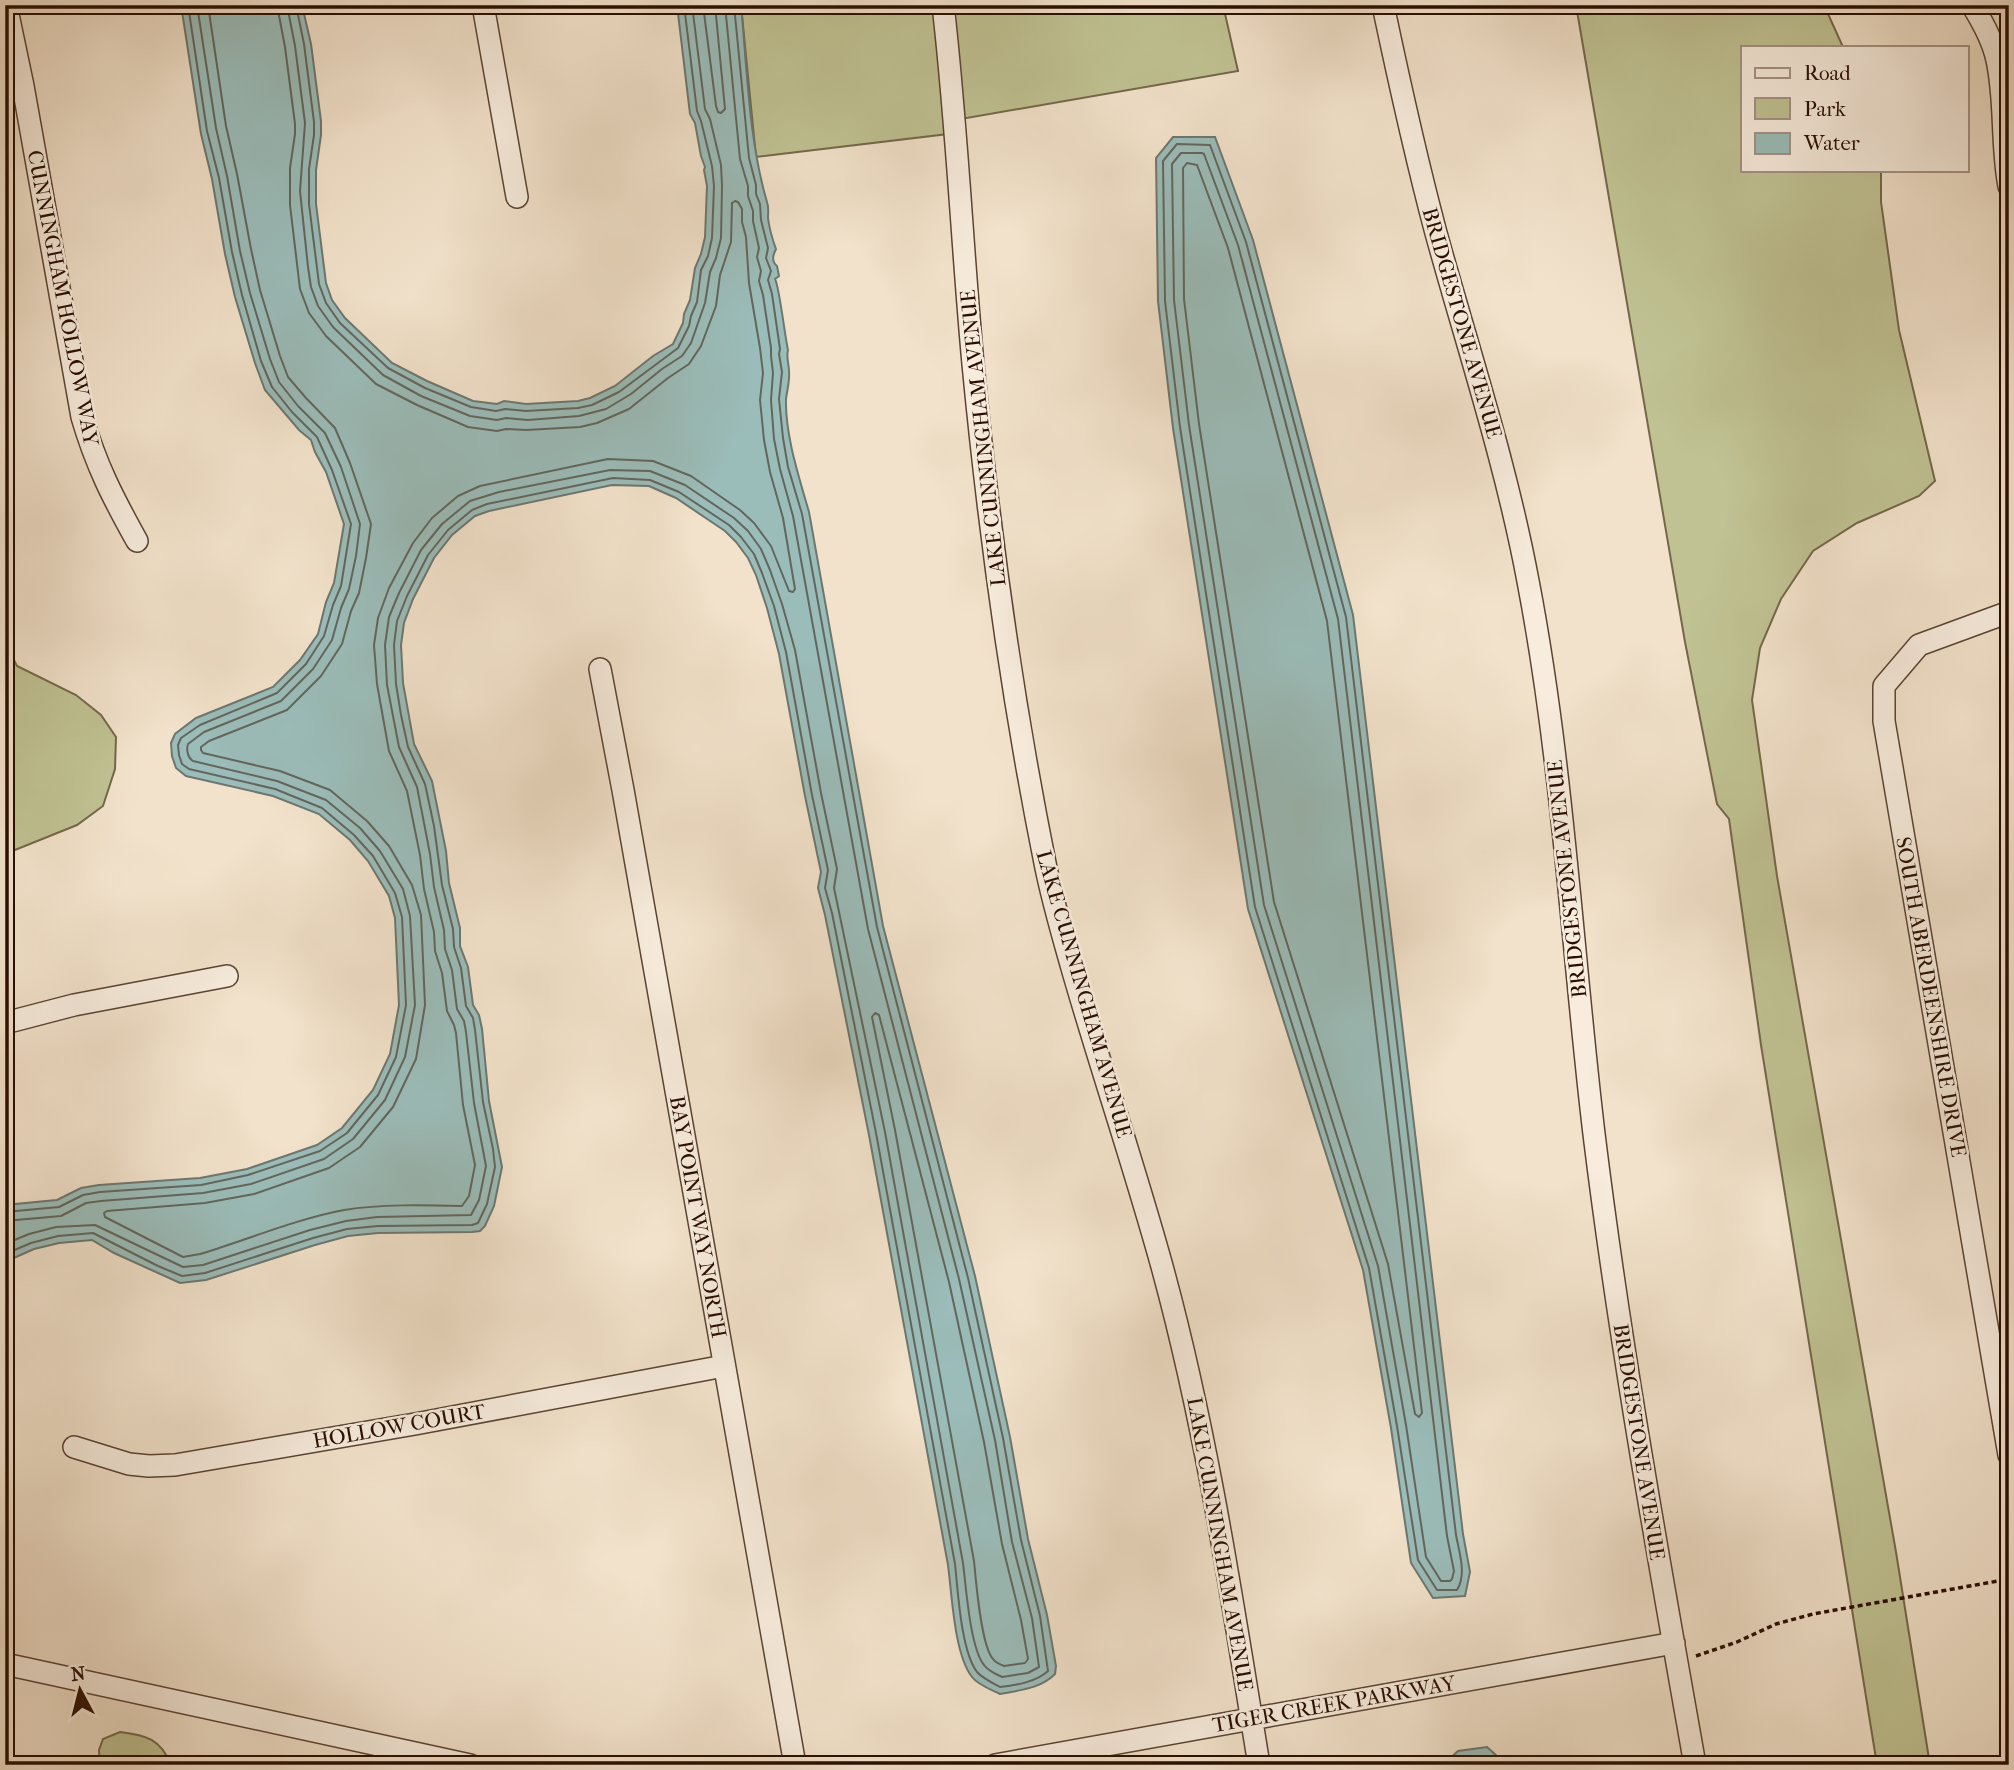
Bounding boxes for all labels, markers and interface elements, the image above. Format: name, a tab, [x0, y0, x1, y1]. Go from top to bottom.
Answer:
legend	[1741, 46, 1968, 172]
text: Road	[1804, 61, 1851, 85]
text: Park	[1804, 97, 1846, 121]
text: Water	[1803, 131, 1860, 155]
street label: CUNNINGHAM HOLLOW WAY	[23, 148, 104, 449]
street label: BRIDGESTONE AVENUE	[1417, 205, 1507, 441]
street label: LAKE CUNNINGHAM AVENUE	[955, 288, 1011, 588]
street label: BRIDGESTONE AVENUE	[1543, 759, 1591, 999]
street label: SOUTH ABERDEENSHIRE DRIVE	[1891, 835, 1971, 1159]
street label: LAKE CUNNINGHAM AVENUE	[1031, 847, 1137, 1141]
street label: BAY POINT WAY NORTH	[665, 1094, 731, 1340]
street label: BRIDGESTONE AVENUE	[1608, 1322, 1670, 1562]
street label: LAKE CUNNINGHAM AVENUE	[1182, 1395, 1258, 1693]
street label: HOLLOW COURT	[311, 1399, 488, 1453]
north arrow	[46, 1654, 116, 1724]
text: N	[70, 1662, 87, 1686]
street label: TIGER CREEK PARKWAY	[1211, 1671, 1458, 1737]

